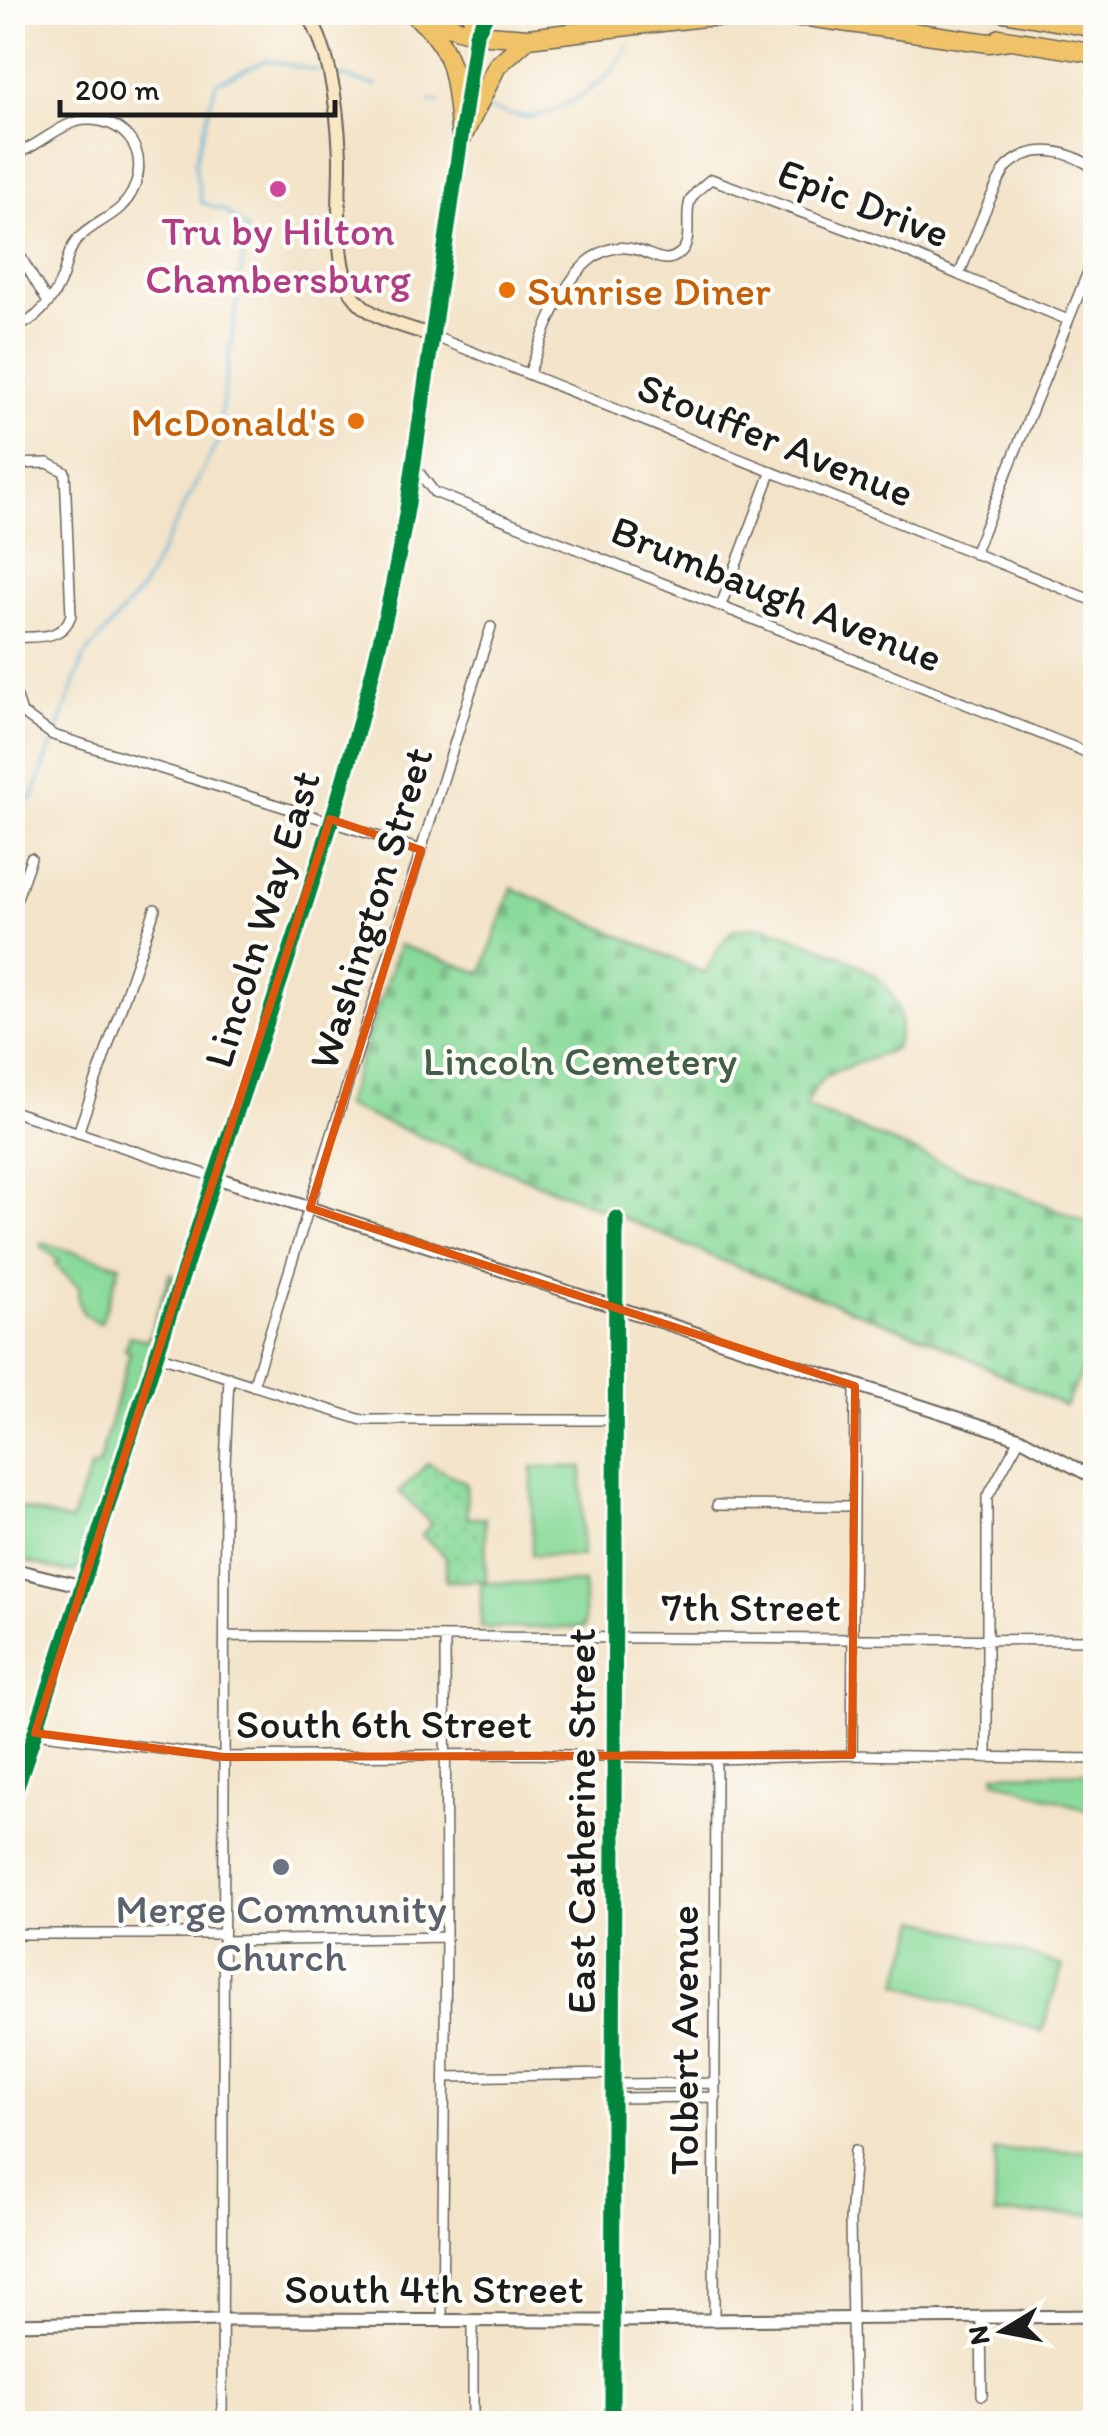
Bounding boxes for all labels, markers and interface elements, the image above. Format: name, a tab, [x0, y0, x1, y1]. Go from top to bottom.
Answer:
scale bar	[60, 55, 335, 117]
text: 200 m	[75, 71, 160, 108]
street label: Epic Drive	[771, 147, 957, 258]
marker: Tru by Hilton Chambersburg	[267, 178, 289, 200]
place label: Tru by Hilton Chambersburg	[145, 205, 412, 304]
place label: Sunrise Diner	[527, 265, 771, 316]
marker: Sunrise Diner	[496, 279, 518, 301]
street label: Stouffer Avenue	[630, 361, 921, 518]
place label: McDonald's	[131, 396, 336, 447]
marker: McDonald's	[345, 410, 367, 432]
street label: Brumbaugh Avenue	[604, 504, 950, 683]
street label: Washington Street	[297, 741, 444, 1075]
street label: Lincoln Way East	[192, 765, 331, 1074]
park label: Lincoln Cemetery	[423, 1035, 738, 1086]
street label: 7th Street	[661, 1581, 841, 1632]
street label: East Catherine Street	[555, 1628, 606, 2014]
street label: South 6th Street	[236, 1698, 532, 1749]
marker: Merge Community Church	[270, 1856, 292, 1878]
place label: Merge Community Church	[115, 1883, 447, 1982]
street label: Tolbert Avenue	[658, 1905, 709, 2175]
street label: South 4th Street	[284, 2263, 584, 2314]
north arrow	[953, 2281, 1053, 2381]
text: N	[960, 2323, 997, 2348]

